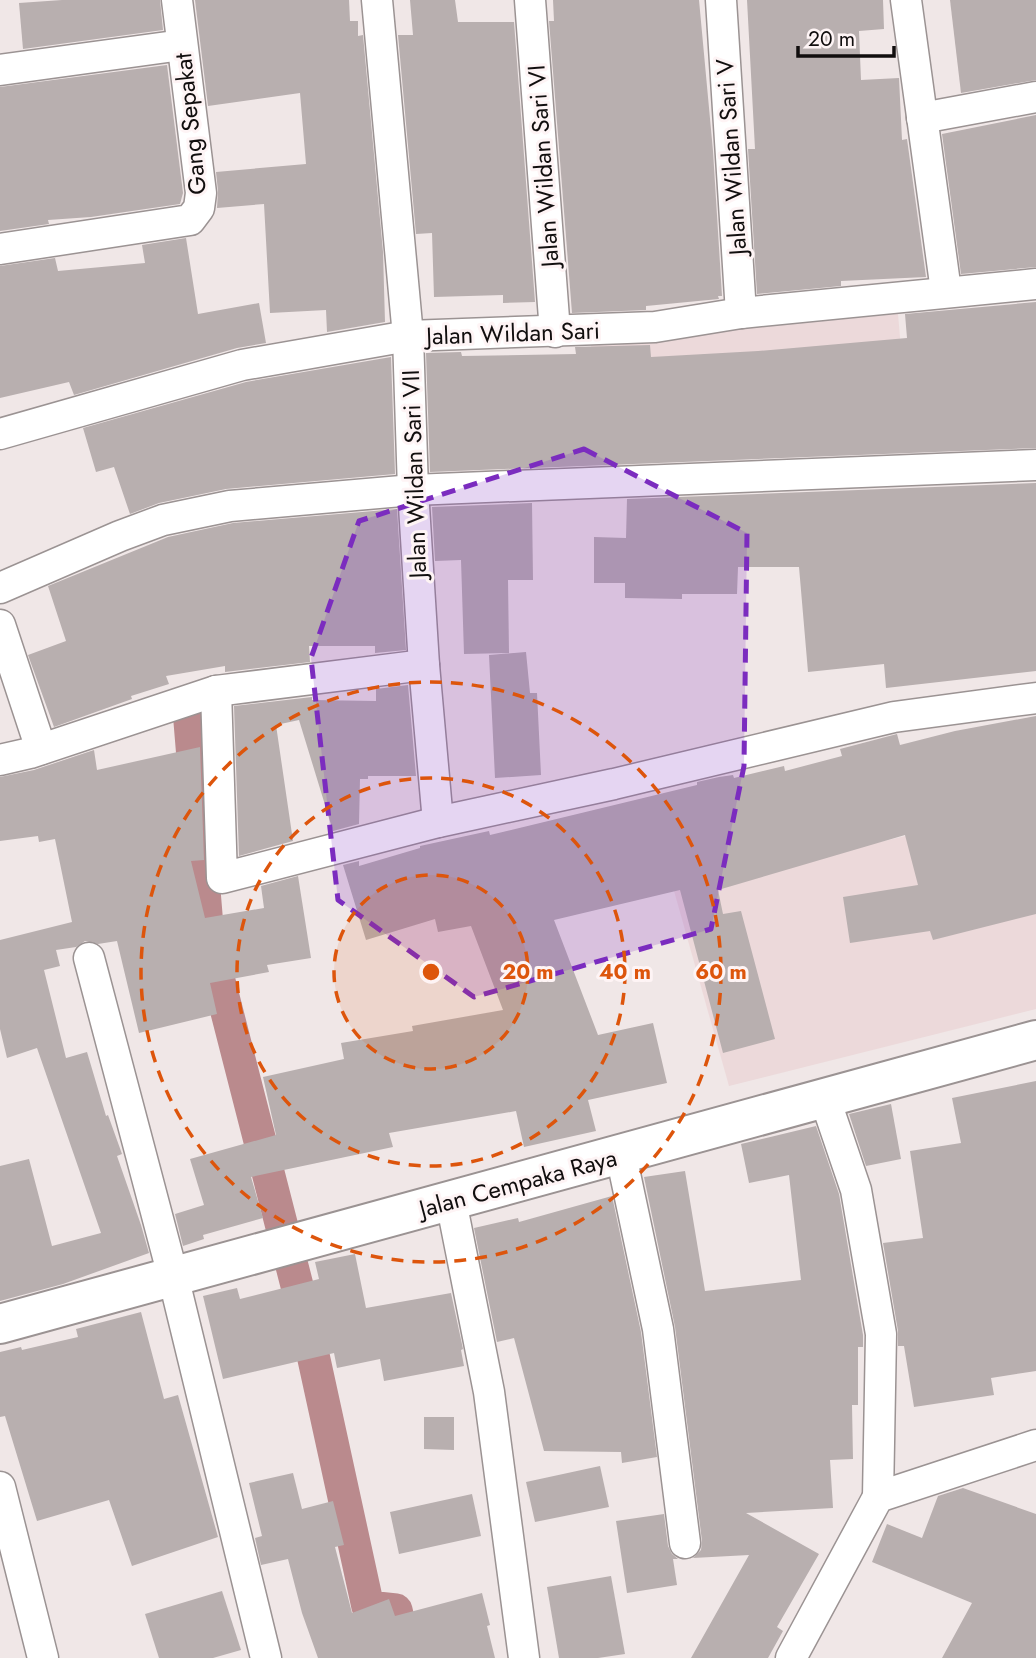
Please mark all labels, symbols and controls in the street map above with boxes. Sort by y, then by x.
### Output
scale bar [798,14,894,58]
text: 20 m [808,24,855,54]
street label: Gang Sepakat [165,51,215,197]
street label: Jalan Wildan Sari V [707,57,756,259]
street label: Jalan Wildan Sari VI [518,64,568,271]
street label: Jalan Wildan Sari [422,312,601,354]
street label: Jalan Wildan Sari VII [393,369,435,582]
text: 20 m [502,957,554,987]
text: 40 m [599,957,651,987]
text: 60 m [695,957,747,987]
centre of rings [419,960,443,984]
street label: Jalan Cempaka Raya [412,1140,621,1227]

